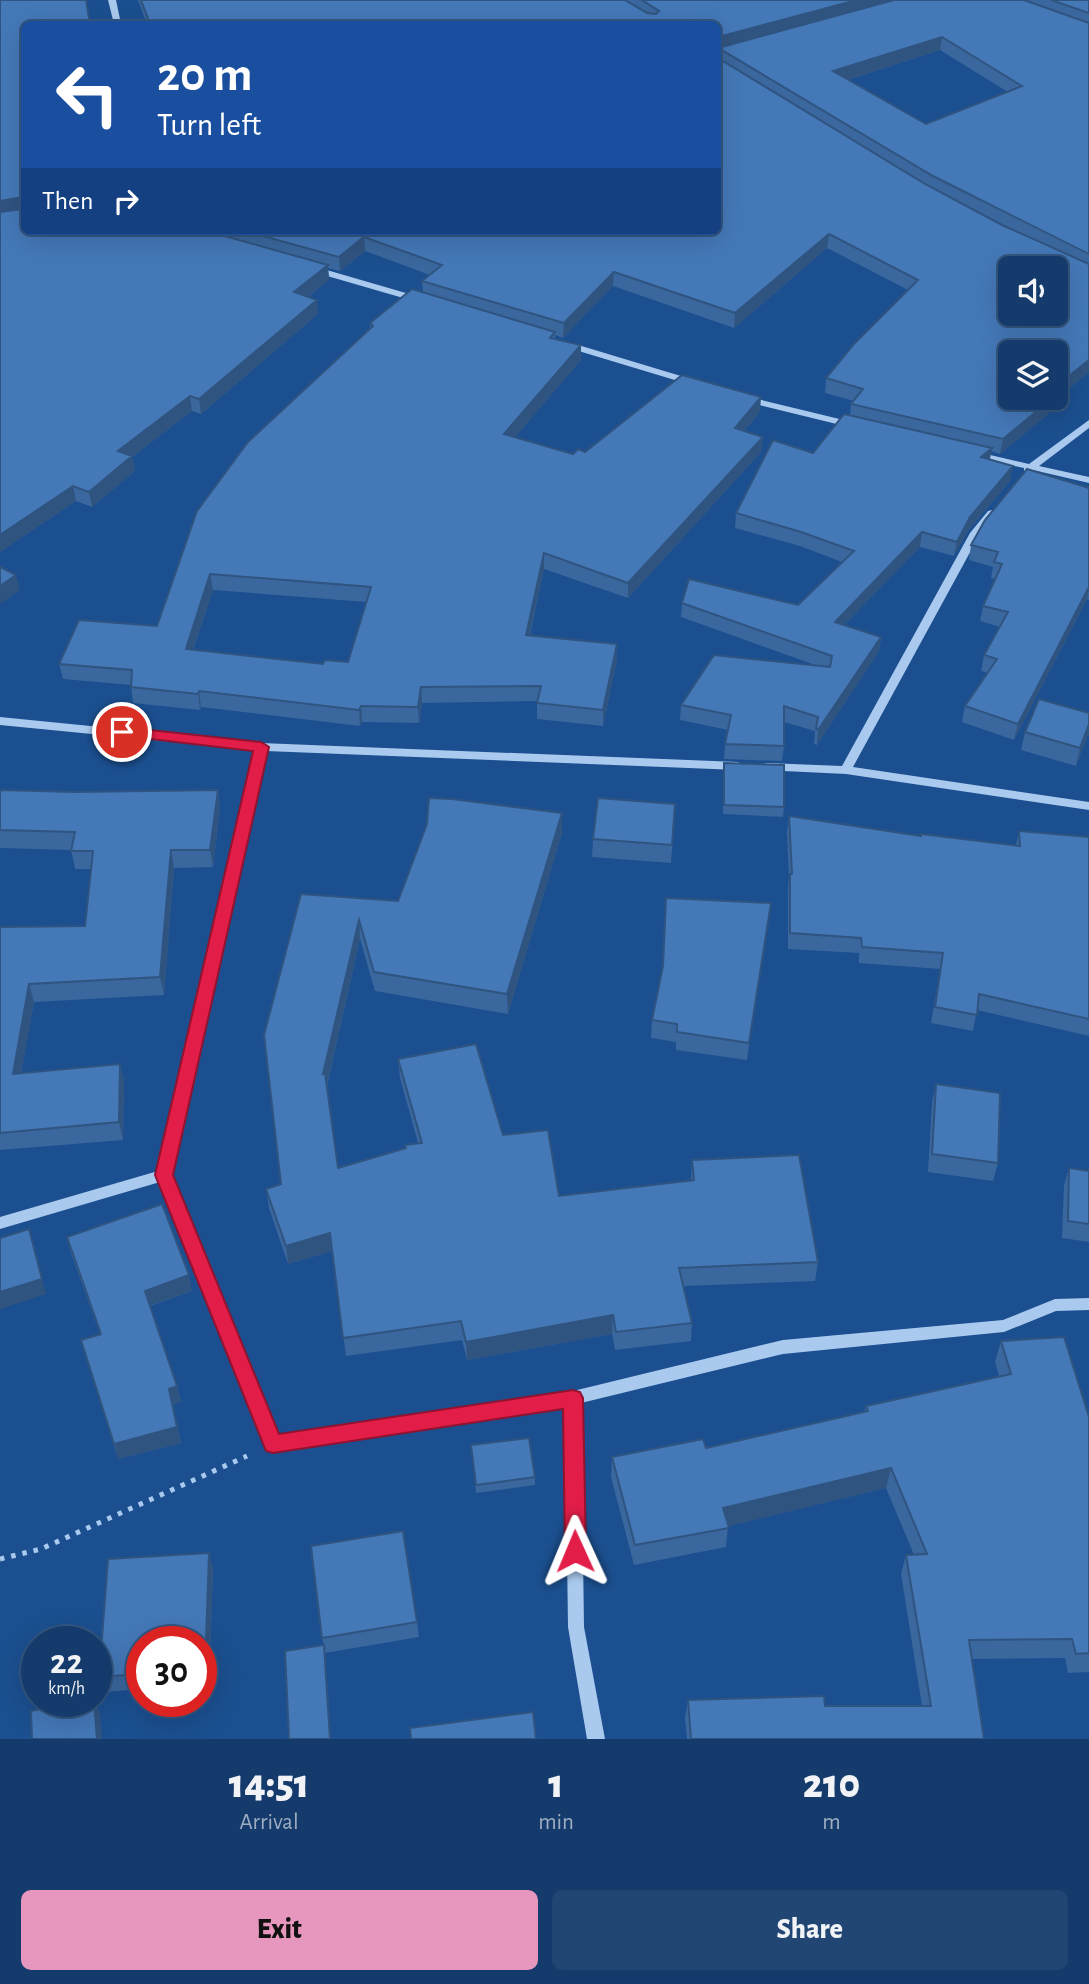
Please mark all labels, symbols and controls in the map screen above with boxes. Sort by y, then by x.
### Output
icon: left [42,49,133,140]
text: 20 m [157,51,253,100]
text: Turn left [157,109,261,141]
icon: right [107,182,145,220]
text: Then [42,188,93,214]
map controls [998,256,1068,410]
button: sound [998,256,1068,326]
button: layers [998,340,1068,410]
pin [92,702,152,762]
icon: arrive [103,713,141,751]
position arrow [538,1514,612,1588]
speed limit sign: 30 [126,1626,217,1717]
text: 22 [50,1645,83,1680]
text: km/h [48,1680,85,1698]
text: 14:51 [229,1763,309,1805]
text: 1 [548,1763,564,1805]
text: 210 [803,1763,860,1805]
text: Arrival [240,1811,299,1834]
text: min [538,1811,574,1834]
text: m [822,1811,841,1834]
button: Exit [21,1890,538,1970]
button: Share [552,1890,1068,1970]

